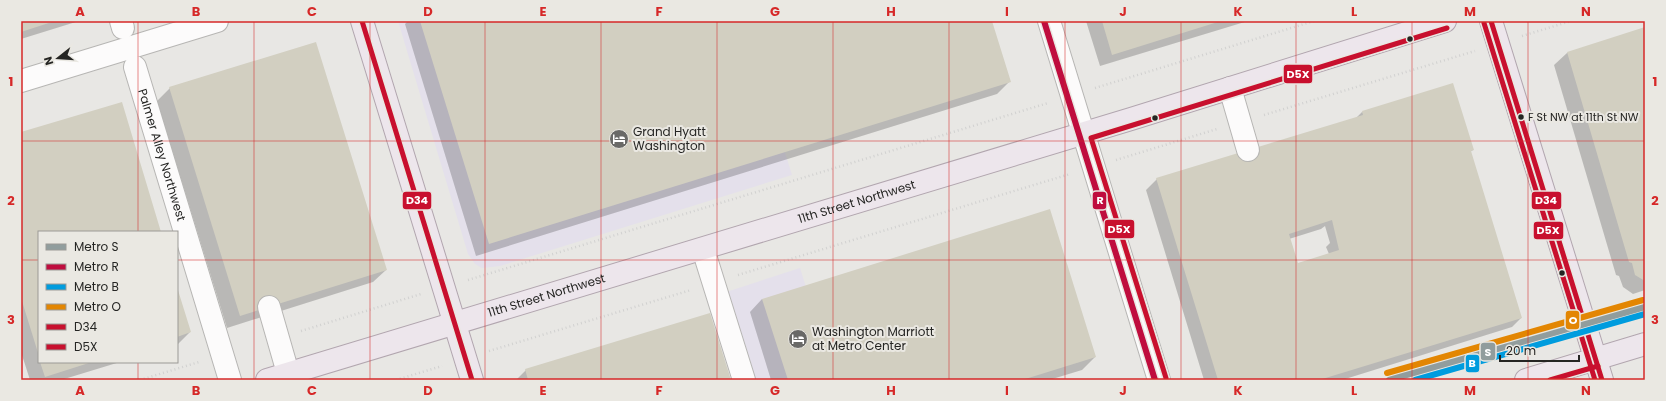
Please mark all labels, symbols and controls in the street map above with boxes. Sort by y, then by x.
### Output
text: A [75,2,85,21]
text: B [192,2,201,21]
text: C [307,2,317,21]
text: D [423,2,433,21]
text: E [539,2,547,21]
text: F [655,2,663,21]
text: G [770,2,780,21]
text: H [886,2,896,21]
text: I [1005,2,1009,21]
text: J [1119,2,1127,21]
text: K [1233,2,1243,21]
text: L [1351,2,1357,21]
text: M [1464,2,1476,21]
text: N [1581,2,1591,21]
unlabelled marker [1405,34,1415,44]
north arrow [38,38,78,78]
text: N [40,55,57,67]
line badge: D5X [1283,64,1313,84]
text: D5X [1286,66,1310,82]
text: 1 [9,72,13,91]
text: 1 [1653,72,1657,91]
street label: Palmer Alley Northwest [134,87,190,223]
place label: F St NW at 11th St NW [1528,109,1639,125]
marker: F St NW at 11th St NW [1516,112,1526,122]
unlabelled marker [1150,113,1160,123]
place label: Grand Hyatt Washington [633,123,706,154]
hotel icon: Grand Hyatt Washington [608,128,630,150]
street label: 11th Street Northwest [796,176,917,227]
text: 2 [7,191,15,210]
line badge: D34 [402,191,432,210]
line badge: R [1092,191,1107,210]
line badge: D34 [1531,191,1562,210]
text: 2 [1651,191,1659,210]
text: D34 [406,192,429,208]
text: R [1096,192,1104,208]
text: D34 [1535,192,1558,208]
line badge: D5X [1104,219,1135,239]
text: D5X [1107,221,1131,237]
line badge: D5X [1533,221,1564,240]
text: D5X [1536,222,1560,238]
legend [38,231,178,363]
text: Metro S [74,238,119,255]
text: Metro R [74,258,119,275]
unlabelled marker [1557,268,1567,278]
street label: 11th Street Northwest [486,269,607,321]
text: Metro B [74,278,119,295]
text: Metro O [74,298,121,315]
text: 3 [7,310,15,329]
line badge: O [1565,310,1580,330]
text: 3 [1651,310,1659,329]
text: O [1569,312,1578,328]
text: D34 [74,318,98,335]
place label: Washington Marriott at Metro Center [812,323,934,354]
hotel icon: Washington Marriott at Metro Center [787,328,809,350]
scale bar [1500,337,1579,363]
text: D5X [74,338,97,355]
line badge: S [1480,342,1496,361]
text: 20 m [1506,342,1536,359]
text: S [1485,344,1492,360]
line badge: B [1465,354,1480,373]
text: B [1468,355,1476,371]
text: A [75,381,85,400]
text: B [192,381,201,400]
text: C [307,381,317,400]
text: D [423,381,433,400]
text: E [539,381,547,400]
text: F [655,381,663,400]
text: G [770,381,780,400]
text: H [886,381,896,400]
text: I [1005,381,1009,400]
text: J [1119,381,1127,400]
text: K [1233,381,1243,400]
text: L [1351,381,1357,400]
text: M [1464,381,1476,400]
text: N [1581,381,1591,400]

